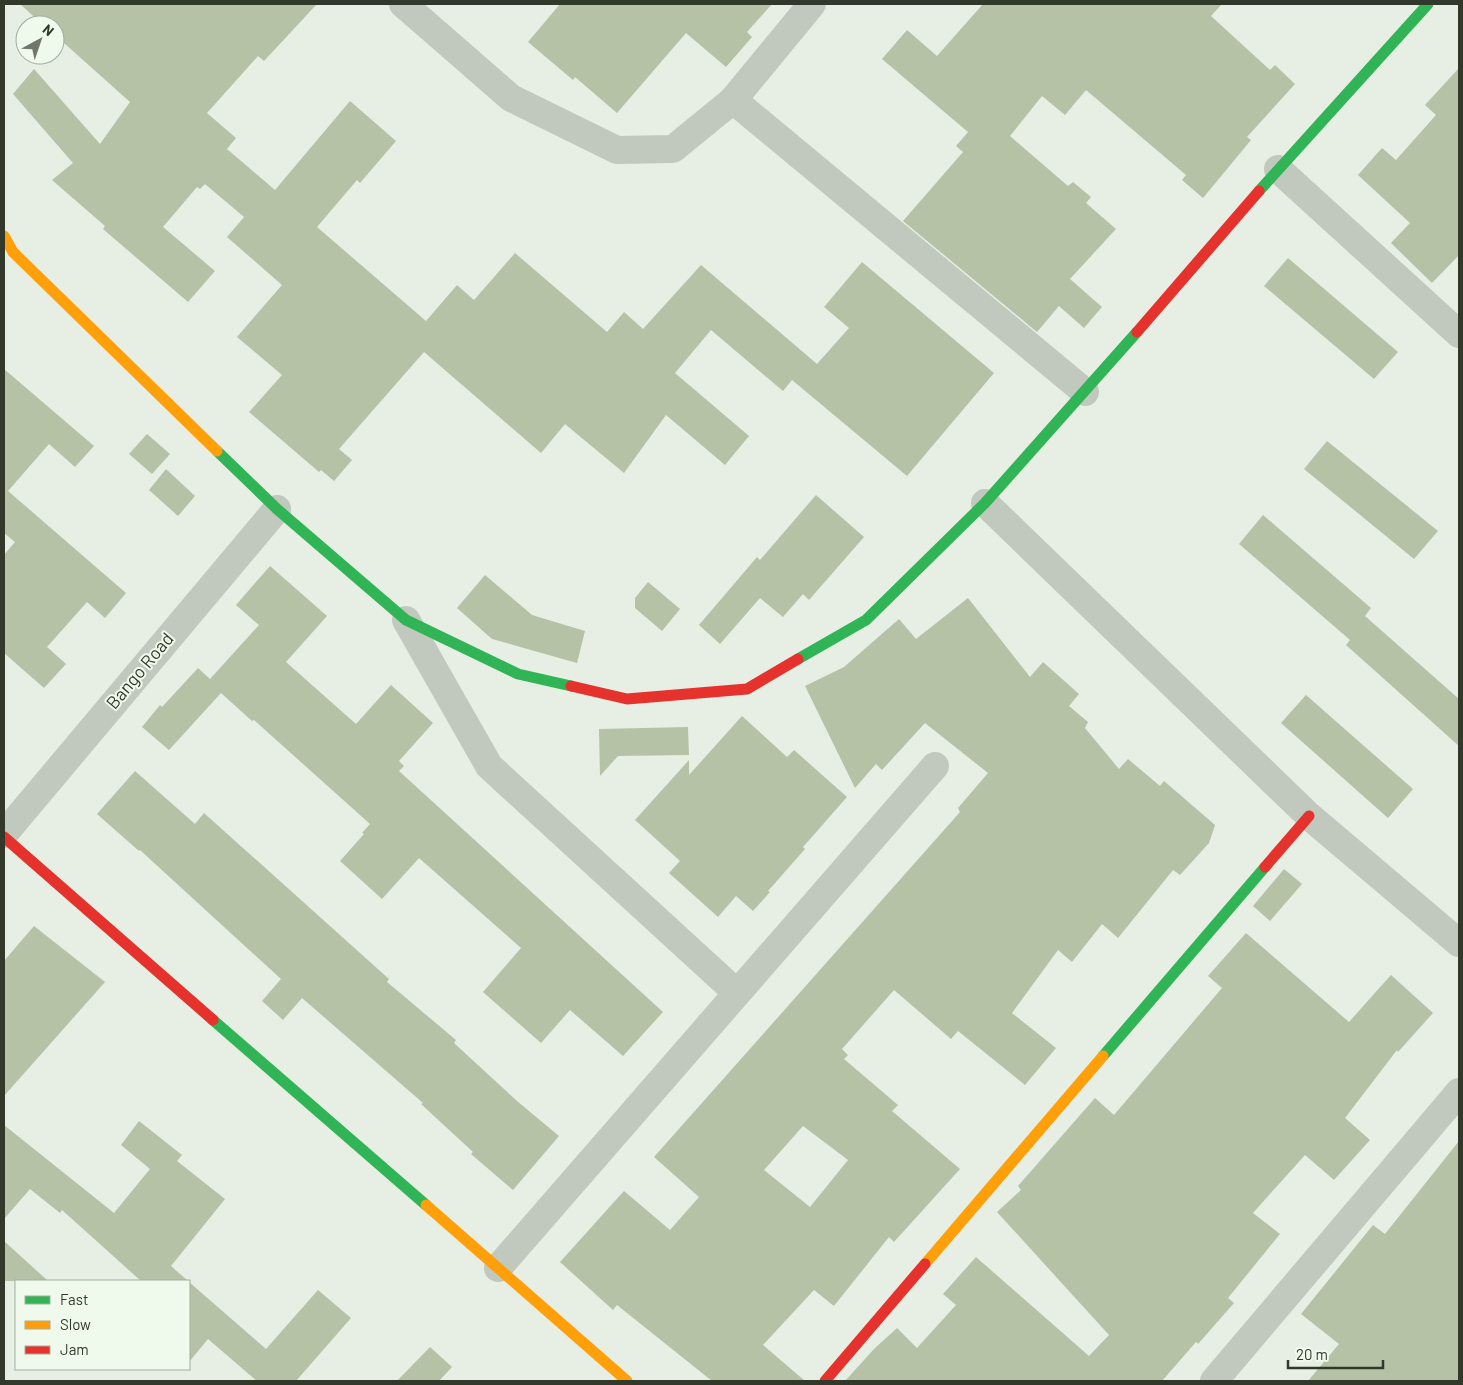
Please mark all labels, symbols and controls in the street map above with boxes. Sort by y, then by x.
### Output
north arrow [15,15,65,65]
text: N [40,20,58,39]
street label: Bango Road [101,628,178,713]
legend [15,1280,190,1370]
text: Fast [60,1290,88,1308]
text: Slow [60,1315,91,1333]
scale bar [1288,1338,1383,1370]
text: Jam [60,1340,89,1358]
text: 20 m [1296,1345,1328,1363]

